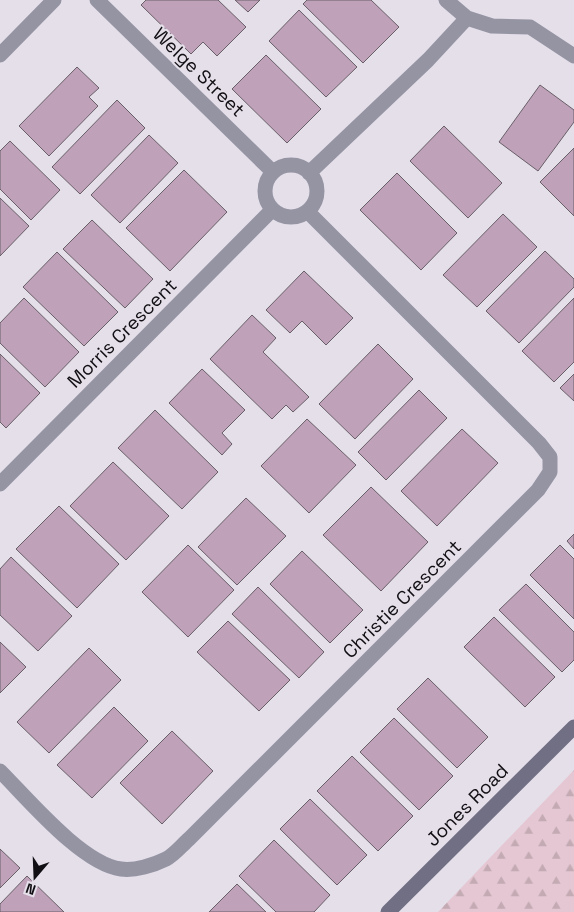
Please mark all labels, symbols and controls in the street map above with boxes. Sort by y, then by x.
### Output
street label: Welge Street [148,22,250,122]
street label: Morris Crescent [62,273,182,393]
street label: Christie Crescent [337,534,467,664]
street label: Jones Road [420,758,514,852]
north arrow [10,852,60,902]
text: N [23,879,38,899]

